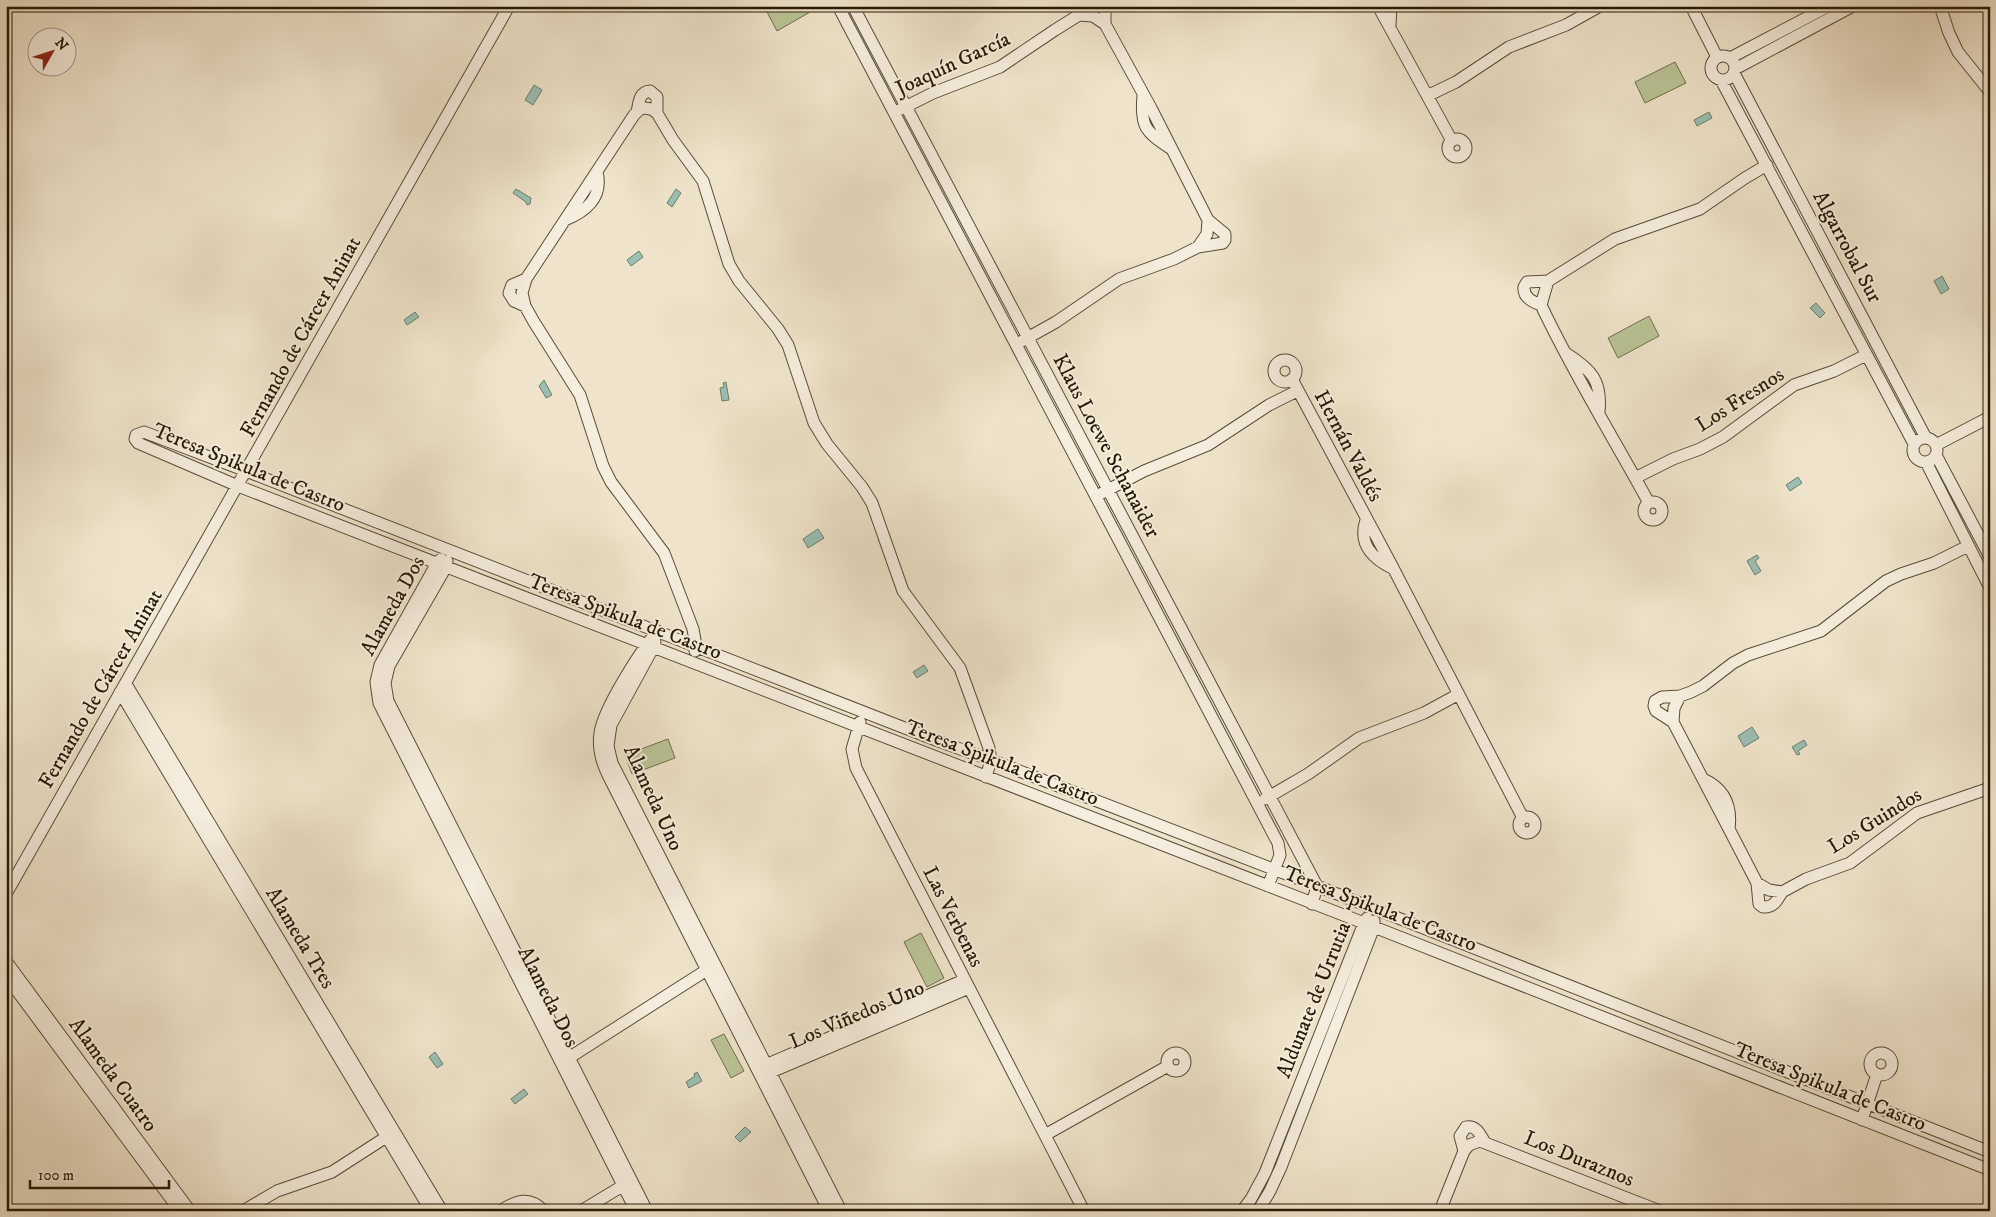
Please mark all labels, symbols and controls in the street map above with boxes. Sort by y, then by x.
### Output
street label: Joaquín García [890,26,1014,103]
north arrow [28,28,78,78]
text: N [51,34,72,55]
street label: Algarrobal Sur [1807,187,1887,308]
street label: Fernando de Cárcer Aninat [235,232,367,442]
street label: Klaus Loewe Schanaider [1047,350,1166,543]
street label: Los Fresnos [1691,362,1789,438]
street label: Hernán Valdés [1308,386,1388,506]
street label: Teresa Spikula de Castro [149,418,349,518]
street label: Alameda Dos [355,552,431,660]
street label: Teresa Spikula de Castro [525,568,725,666]
street label: Fernando de Cárcer Aninat [33,585,169,793]
street label: Teresa Spikula de Castro [902,714,1102,812]
street label: Alameda Uno [617,741,689,855]
street label: Los Guindos [1823,782,1927,860]
street label: Teresa Spikula de Castro [1280,860,1480,958]
street label: Las Verbenas [917,862,989,972]
street label: Alameda Tres [259,882,341,994]
street label: Aldunate de Urrutia [1271,918,1357,1082]
street label: Alameda Dos [511,942,585,1052]
street label: Los Viñedos Uno [786,975,928,1055]
street label: Alameda Cuatro [63,1013,163,1137]
street label: Teresa Spikula de Castro [1730,1037,1930,1137]
street label: Los Duraznos [1520,1125,1638,1193]
scale bar [30,1157,169,1189]
text: 100 m [38,1166,74,1185]

